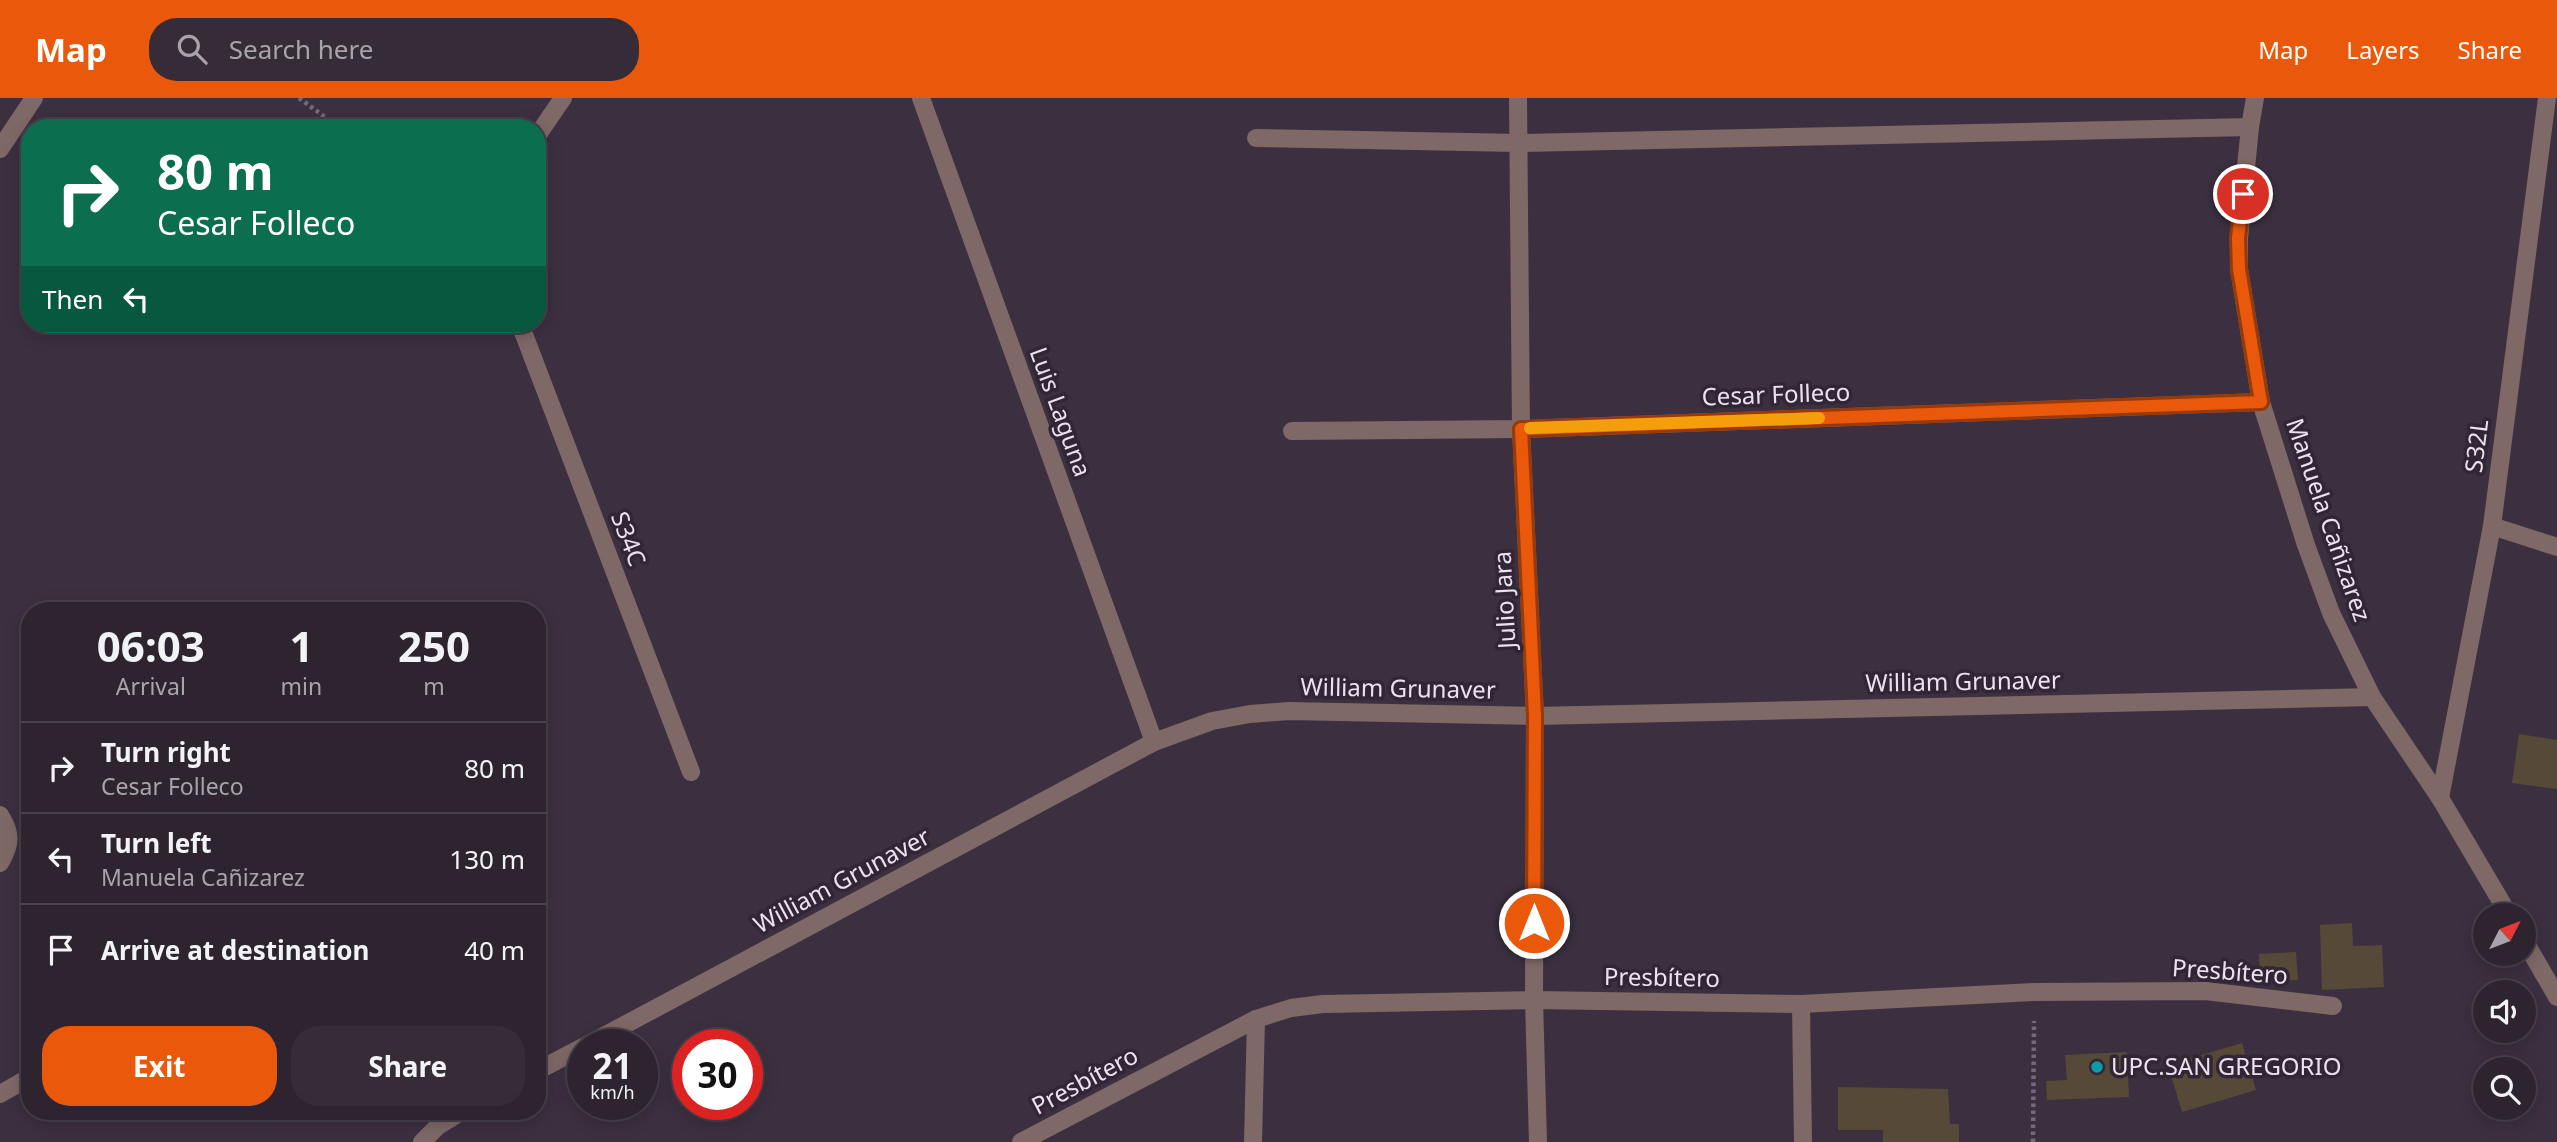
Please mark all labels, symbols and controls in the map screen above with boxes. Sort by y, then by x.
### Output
search box [149,18,639,81]
text: Map [35,27,107,72]
icon: search [173,30,211,68]
text: Search here [229,31,373,67]
text: Map [2258,33,2308,66]
text: Layers [2346,33,2420,66]
text: Share [2458,33,2522,66]
text: 80 m [157,138,274,204]
icon: right [42,147,133,238]
pin [2213,164,2273,224]
icon: arrive [2224,175,2262,213]
text: Cesar Folleco [157,201,355,244]
icon: left [117,280,155,318]
text: Then [42,281,103,317]
street label: Luis Laguna [1023,342,1100,481]
street label: Cesar Folleco [1701,374,1851,413]
street label: Manuela Cañizarez [2279,414,2380,625]
street label: S32L [2456,417,2495,474]
street label: S34C [604,506,655,570]
street label: Julio Jara [1484,551,1523,652]
text: 06:03 [97,617,205,674]
text: 1 [289,617,313,674]
text: 250 [398,617,470,674]
street label: William Grunaver [1865,662,2061,699]
street label: William Grunaver [1300,669,1496,706]
text: Arrival [116,670,186,702]
text: min [281,670,322,702]
text: m [423,670,445,702]
text: Turn right [101,734,231,770]
icon: right [42,749,80,787]
text: 80 m [464,750,525,786]
text: Cesar Folleco [101,770,244,802]
street label: William Grunaver [747,819,935,940]
text: Turn left [101,825,212,861]
icon: left [42,840,80,878]
text: 130 m [449,841,525,877]
text: Manuela Cañizarez [101,861,305,893]
position arrow [1497,886,1571,960]
north arrow [2473,903,2536,966]
map controls [2473,903,2536,1120]
icon: arrive [42,931,80,969]
text: Arrive at destination [101,932,370,968]
text: 40 m [464,932,525,968]
street label: Presbítero [2171,950,2289,991]
street label: Presbítero [1604,959,1720,994]
button: sound [2473,980,2536,1043]
button: Exit [42,1026,277,1106]
button: Share [291,1026,525,1106]
speed limit sign: 30 [672,1029,763,1120]
street label: Presbítero [1025,1038,1143,1121]
text: 21 [592,1042,633,1089]
place label: UPC.SAN GREGORIO [2111,1049,2341,1082]
button: search [2473,1057,2536,1120]
marker: UPC.SAN GREGORIO [2089,1059,2105,1075]
text: km/h [590,1080,635,1104]

